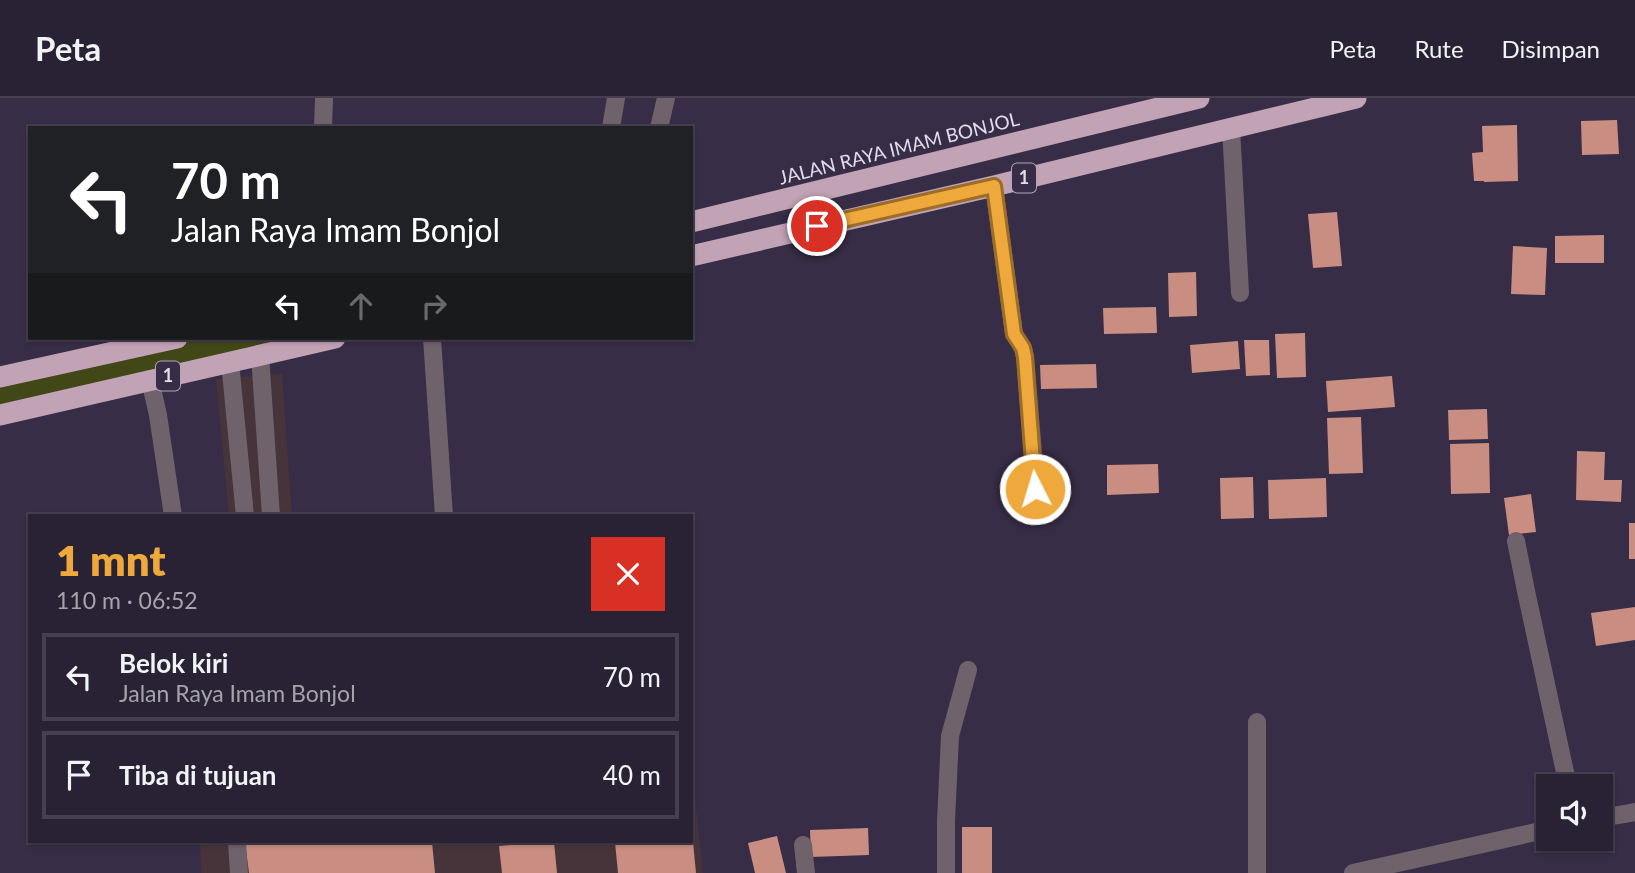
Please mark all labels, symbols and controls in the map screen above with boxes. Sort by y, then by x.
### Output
text: Peta [35,28,101,68]
text: Peta [1330,34,1376,63]
text: Rute [1414,34,1464,63]
text: Disimpan [1502,34,1600,63]
street label: JALAN RAYA IMAM BONJOL [776,106,1022,189]
text: 70 m [171,151,281,209]
icon: left [56,154,147,245]
road number: 1 [1012,164,1036,192]
pin [787,196,847,256]
icon: arrive [798,207,836,245]
text: Jalan Raya Imam Bonjol [171,210,500,249]
icon: left [269,287,307,325]
icon: ahead [342,287,380,325]
icon: right [415,287,453,325]
road number: 1 [156,362,180,390]
position arrow [998,452,1072,526]
text: 1 mnt [56,535,166,585]
button: close [591,537,665,611]
text: 110 m · 06:52 [56,586,198,614]
text: Belok kiri [119,647,228,679]
icon: left [60,658,98,696]
text: 70 m [603,661,661,693]
text: Jalan Raya Imam Bonjol [119,679,356,707]
icon: arrive [60,756,98,794]
text: Tiba di tujuan [119,759,277,791]
text: 40 m [603,759,661,791]
map controls [1536,774,1613,851]
button: sound [1536,774,1613,851]

